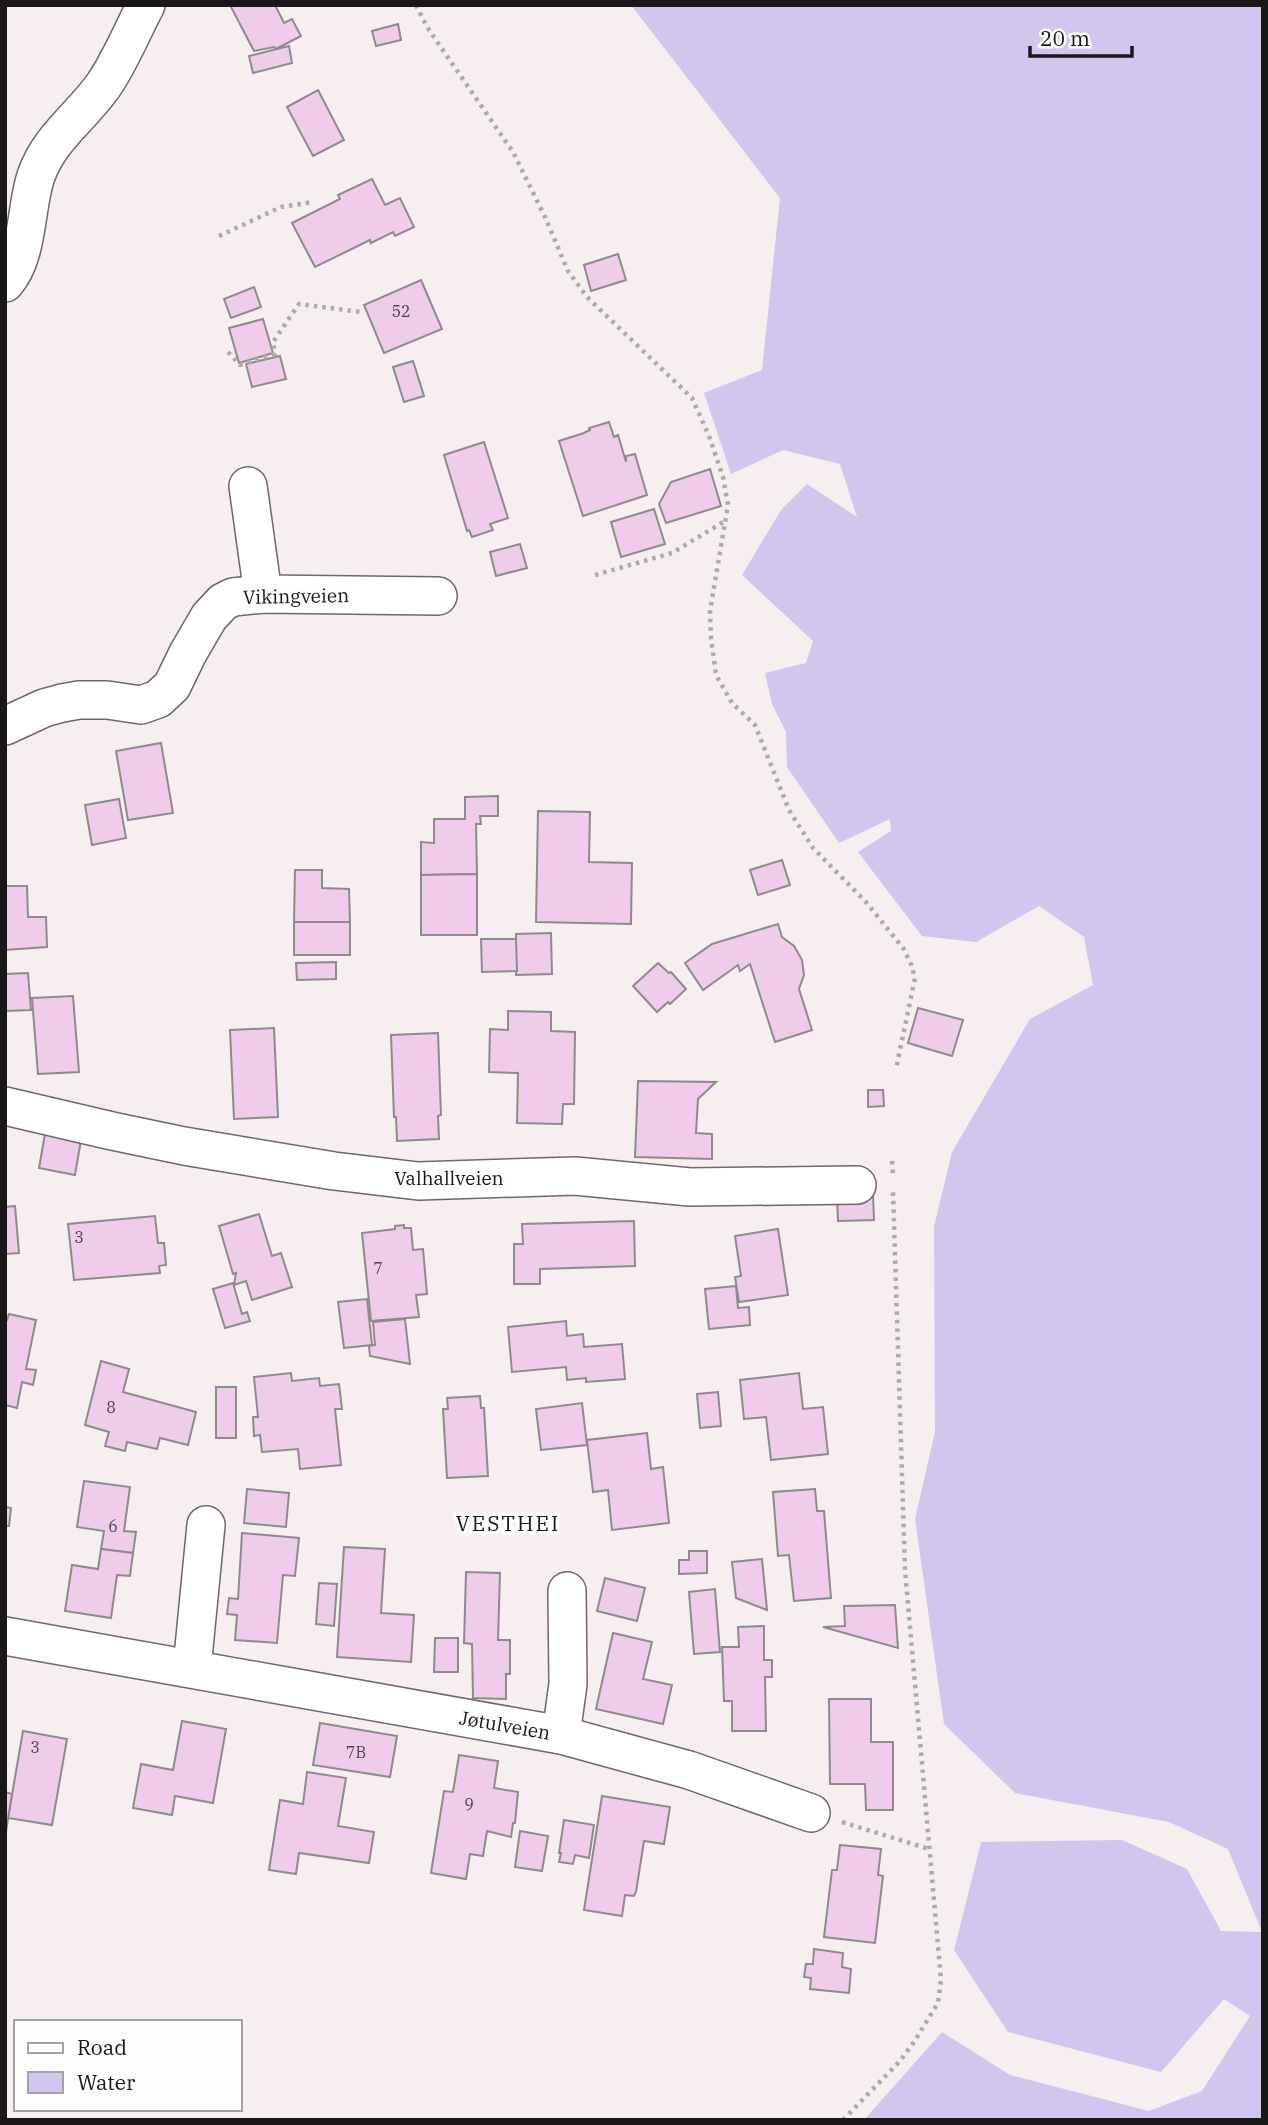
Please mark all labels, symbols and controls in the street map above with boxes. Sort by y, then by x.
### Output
scale bar [1030,14,1132,58]
text: 20 m [1040,24,1090,52]
house number: 52 [391,301,411,321]
street label: Vikingveien [243,583,349,609]
street label: Valhallveien [394,1166,504,1190]
house number: 3 [74,1227,84,1247]
house number: 7 [373,1258,383,1278]
house number: 8 [106,1397,116,1417]
district label: VESTHEI [456,1509,560,1537]
house number: 6 [108,1516,118,1536]
street label: Jøtulveien [458,1705,552,1745]
house number: 3 [30,1737,40,1757]
house number: 7B [346,1742,366,1762]
house number: 9 [464,1794,474,1814]
legend [14,2020,242,2111]
text: Road [77,2033,127,2061]
text: Water [77,2068,136,2096]

